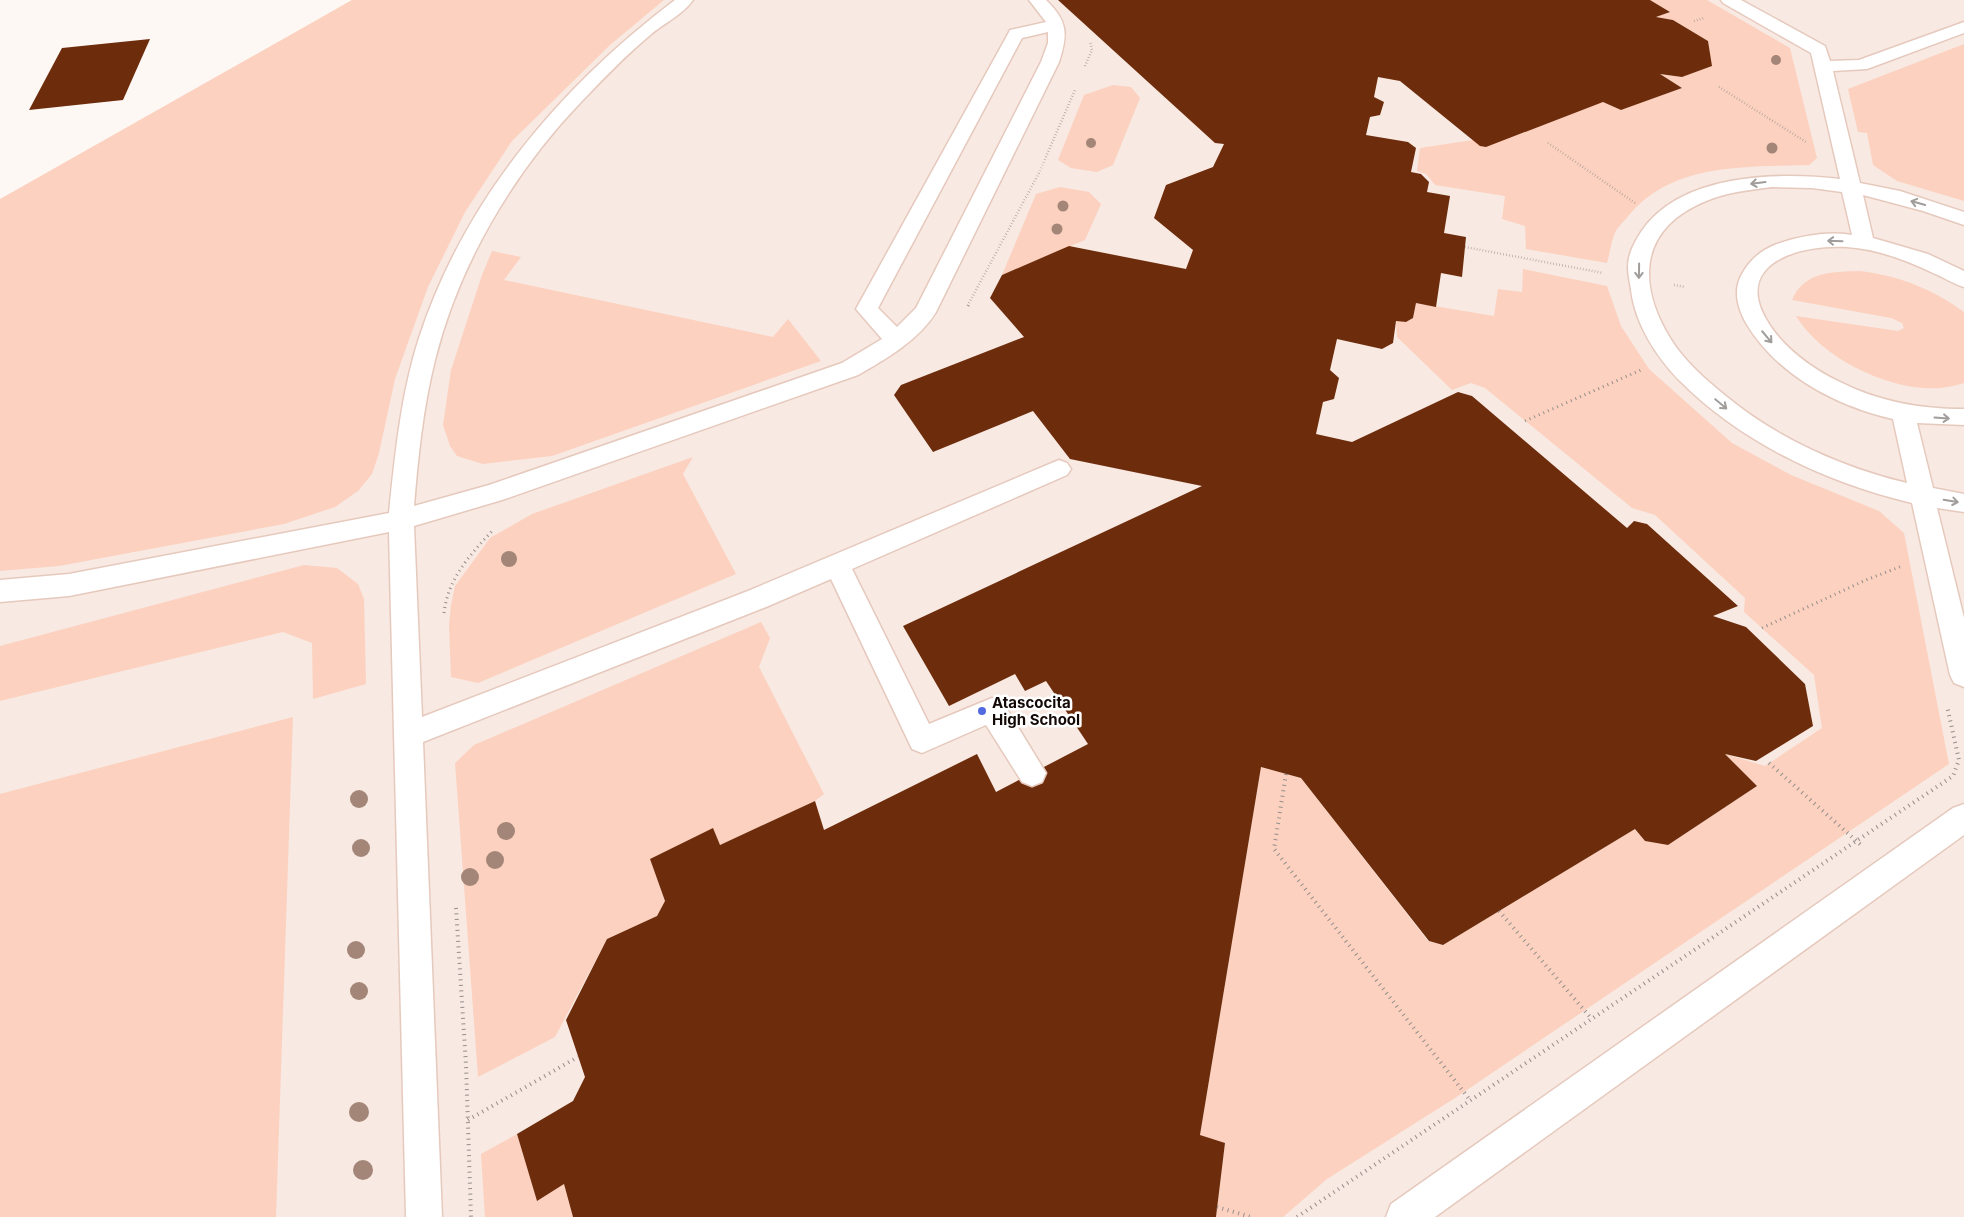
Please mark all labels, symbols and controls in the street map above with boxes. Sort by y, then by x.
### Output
one-way arrow [1750,178,1766,188]
one-way arrow [1910,197,1926,207]
one-way arrow [1827,236,1844,246]
one-way arrow [1634,262,1643,278]
one-way arrow [1762,330,1773,343]
one-way arrow [1714,398,1727,409]
one-way arrow [1933,413,1949,422]
one-way arrow [1942,496,1958,506]
place label: Atascocita High School [992,693,1080,729]
marker: Atascocita High School [976,705,988,717]

